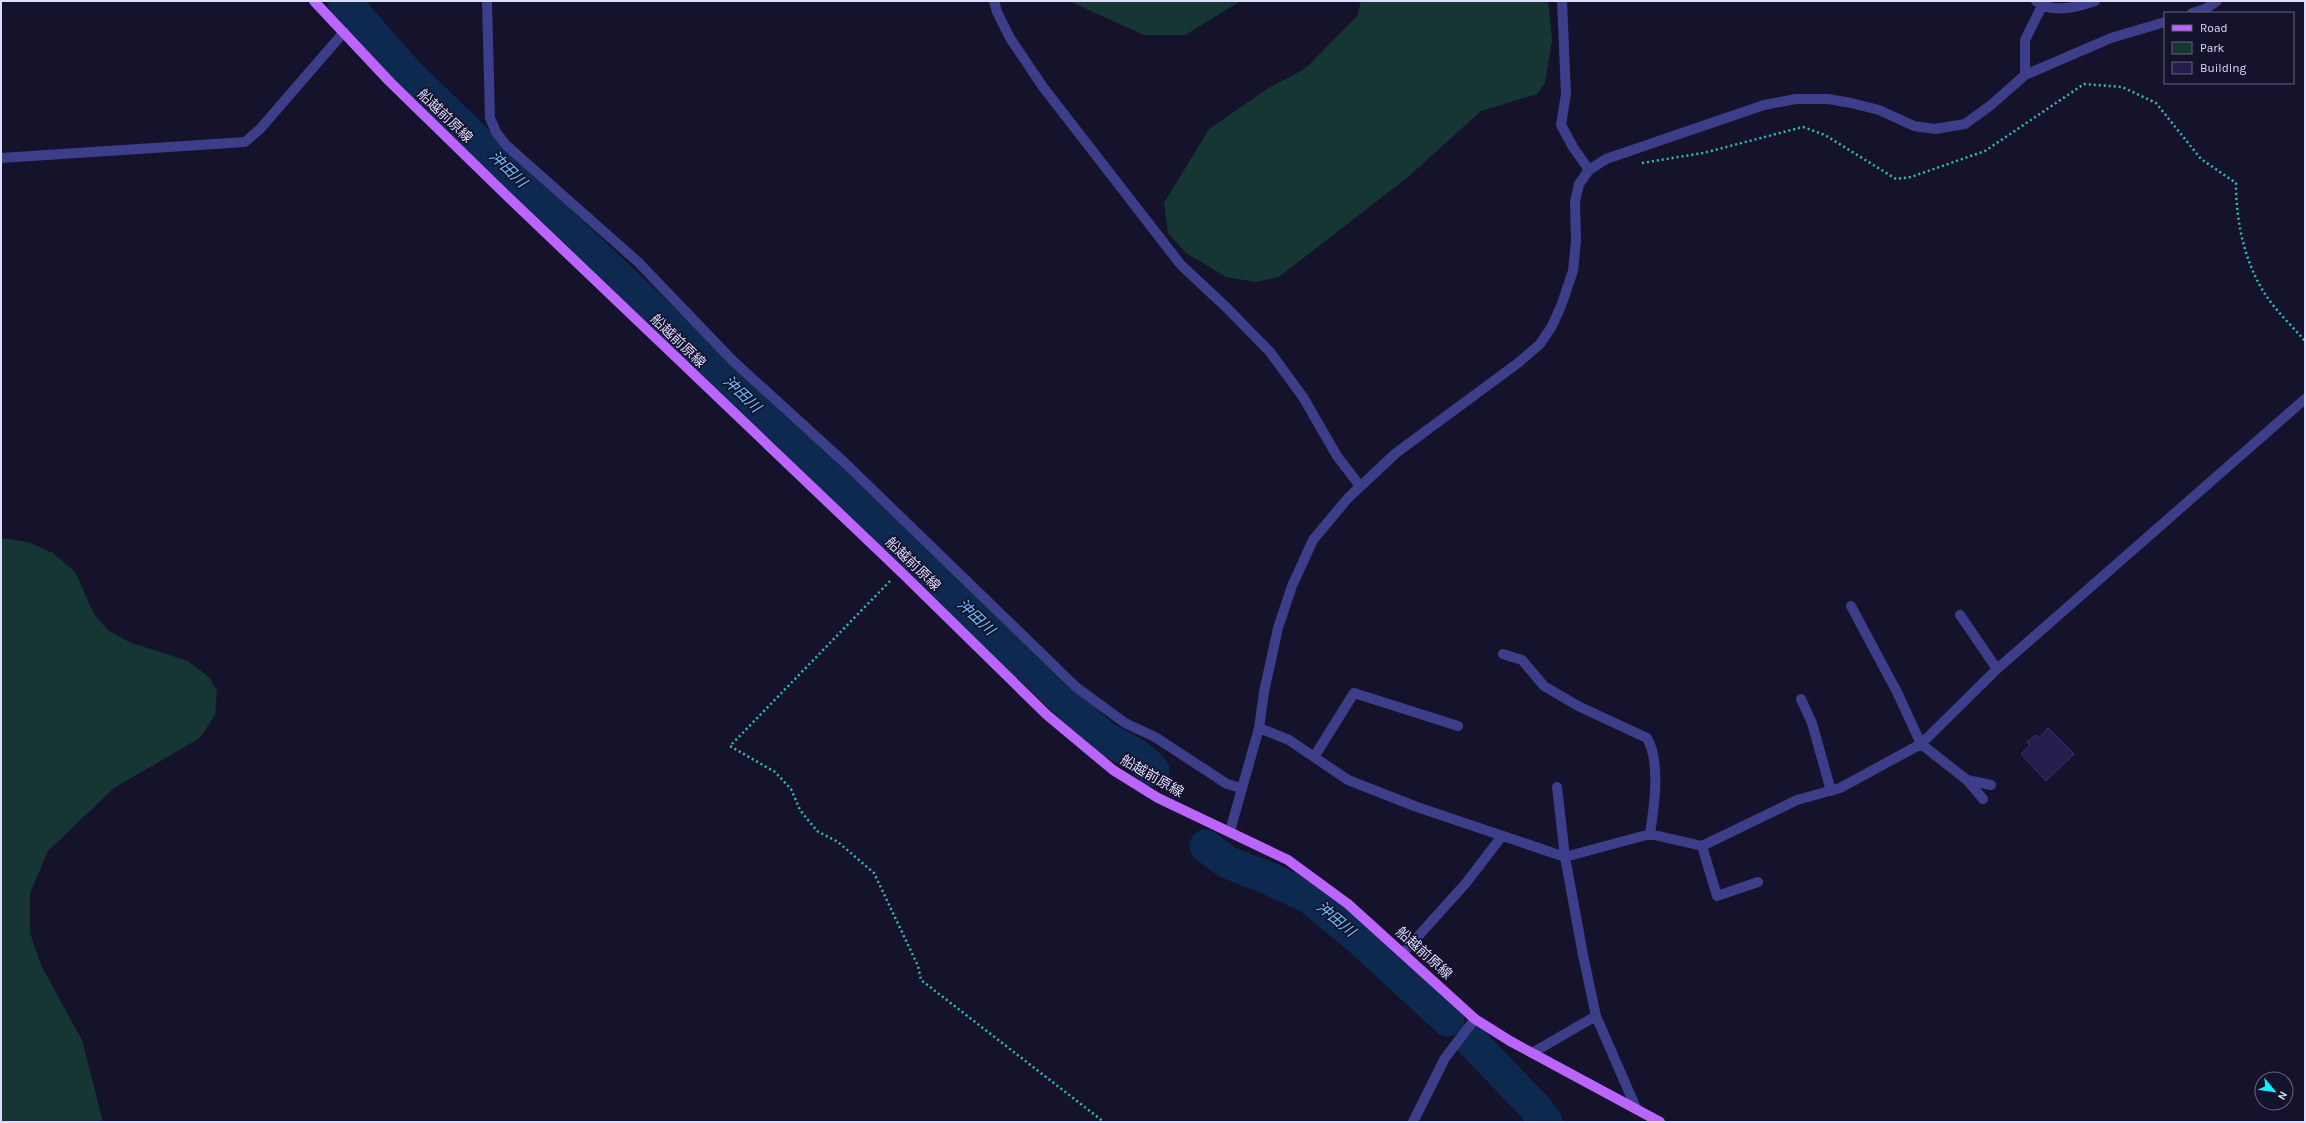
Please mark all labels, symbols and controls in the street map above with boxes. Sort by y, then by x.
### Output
legend [2164,12,2294,84]
text: Road [2200,21,2228,35]
text: Park [2200,41,2225,55]
text: Building [2200,61,2247,75]
street label: 船越前原線 [414,86,476,146]
water label: 沖田川 [486,147,532,192]
street label: 船越前原線 [647,311,709,371]
water label: 沖田川 [720,372,766,417]
street label: 船越前原線 [882,534,944,594]
water label: 沖田川 [953,595,1000,640]
street label: 船越前原線 [1117,751,1187,801]
water label: 沖田川 [1313,898,1361,942]
street label: 船越前原線 [1392,923,1456,983]
north arrow [2254,1071,2294,1111]
text: N [2275,1089,2290,1102]

